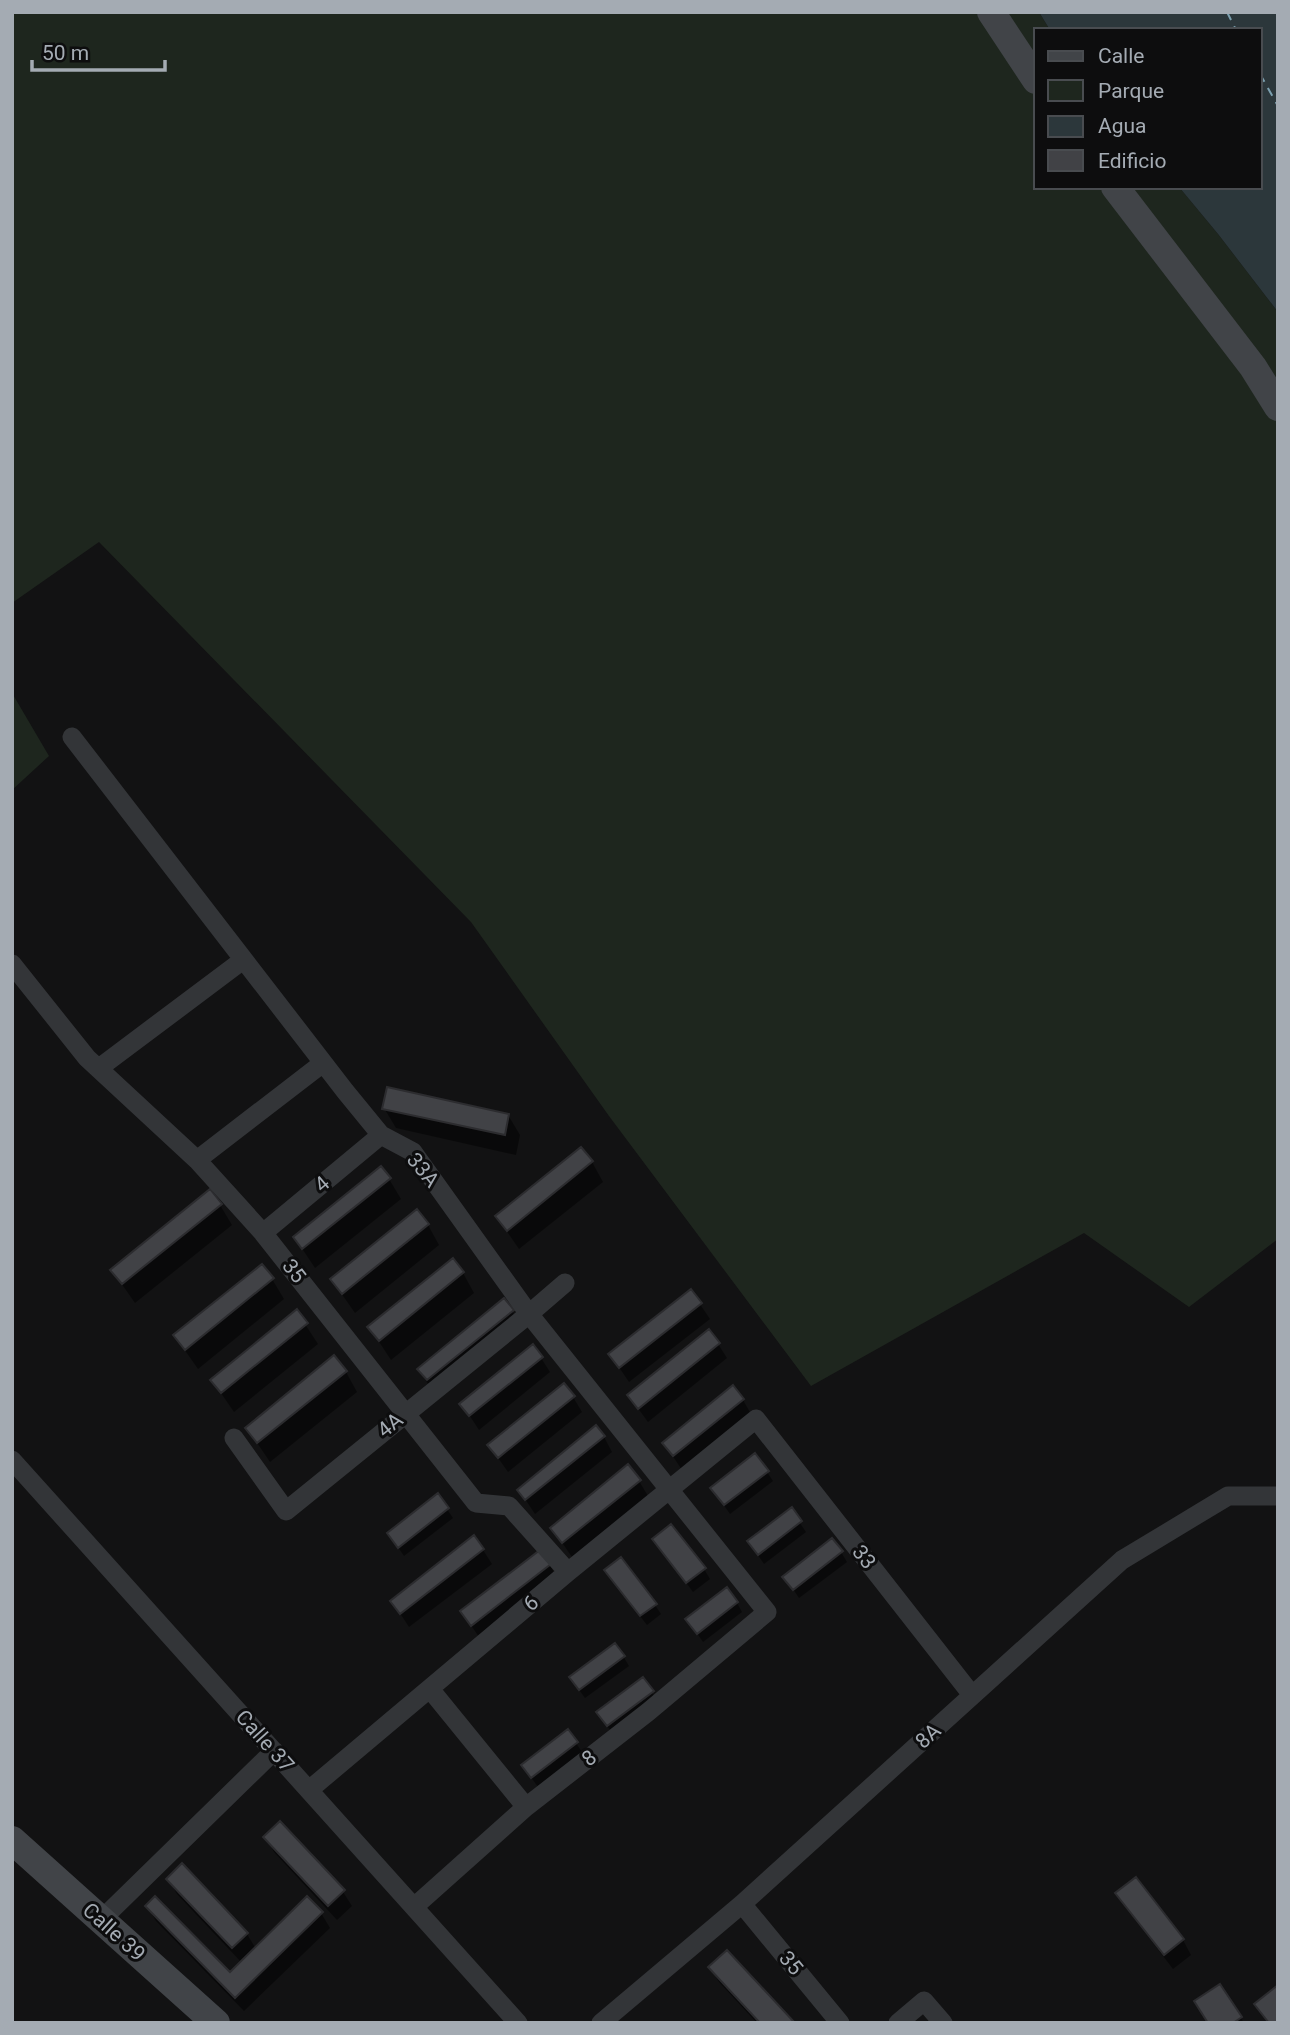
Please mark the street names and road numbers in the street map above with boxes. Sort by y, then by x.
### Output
street label: 33A [402,1148,444,1192]
street label: 4 [310,1171,334,1197]
street label: 35 [277,1254,311,1288]
street label: 4A [373,1407,408,1442]
street label: 33 [847,1540,881,1574]
street label: 6 [519,1590,543,1616]
street label: Calle 37 [231,1705,299,1777]
street label: 8A [910,1718,946,1753]
street label: 8 [577,1745,601,1771]
street label: Calle 39 [78,1898,150,1966]
street label: 35 [774,1946,808,1980]

